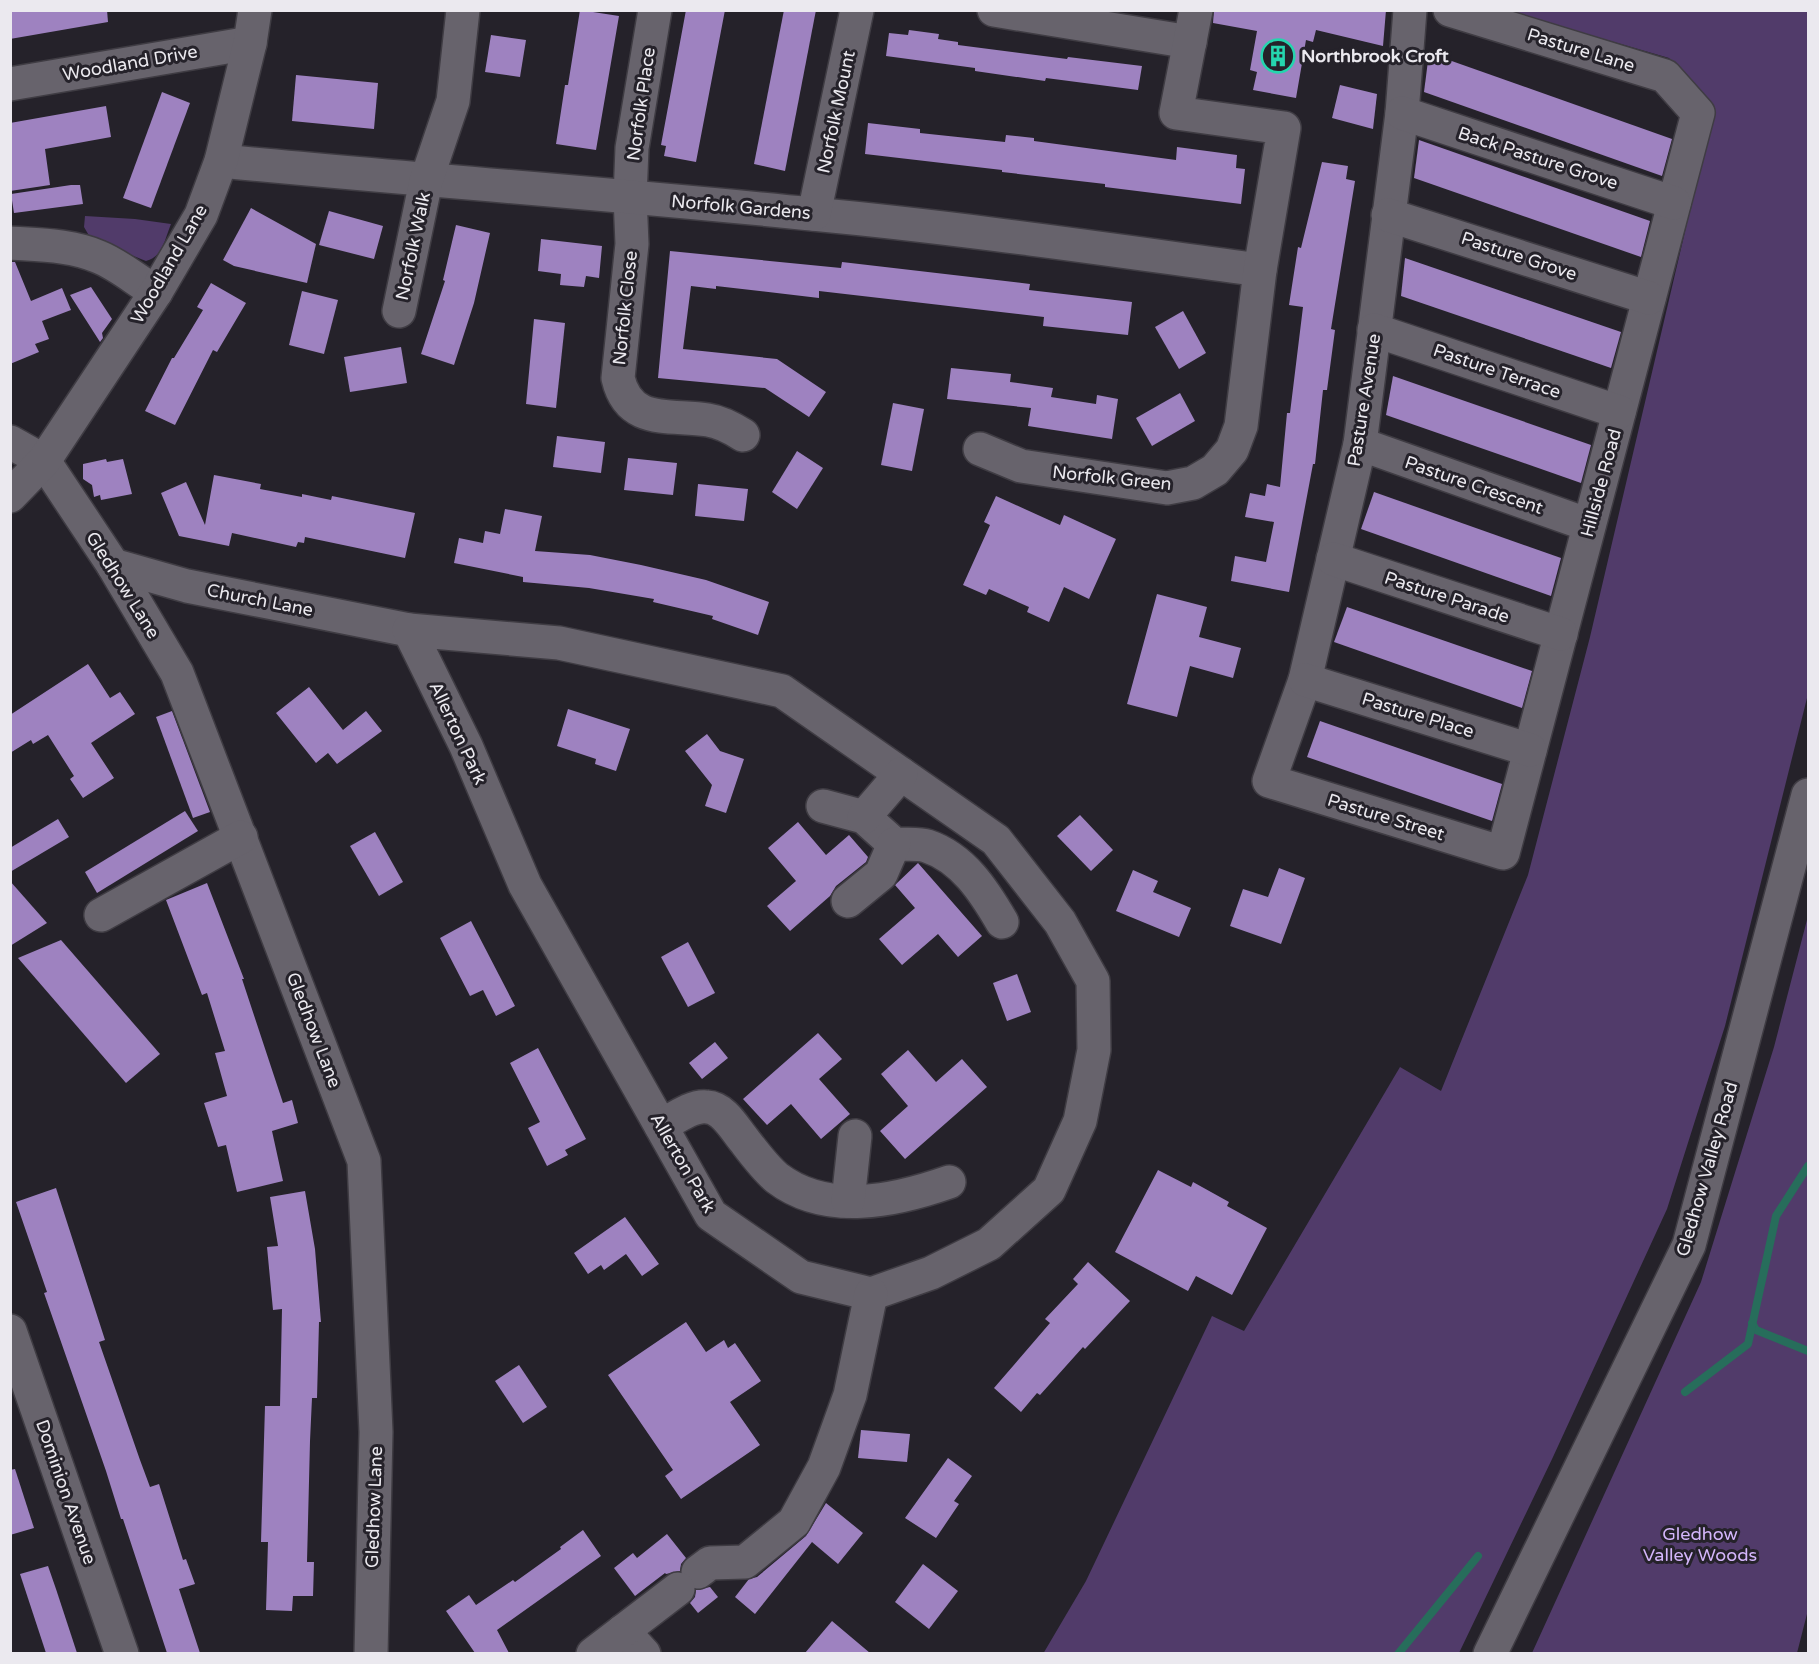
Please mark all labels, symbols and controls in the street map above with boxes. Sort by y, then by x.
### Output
street label: Pasture Lane [1525,23,1637,77]
building icon: Northbrook Croft [1260,38,1296,74]
street label: Woodland Drive [61,40,199,86]
place label: Northbrook Croft [1301,45,1449,67]
street label: Norfolk Place [622,46,660,162]
street label: Norfolk Mount [812,48,860,175]
street label: Back Pasture Grove [1455,122,1621,194]
street label: Norfolk Walk [391,190,435,302]
street label: Norfolk Gardens [670,190,812,224]
street label: Woodland Lane [126,201,212,327]
street label: Pasture Grove [1458,227,1580,285]
street label: Norfolk Close [608,250,642,366]
street label: Pasture Avenue [1343,332,1385,468]
street label: Pasture Terrace [1430,339,1564,403]
street label: Hillside Road [1576,426,1626,540]
street label: Pasture Crescent [1402,451,1546,519]
street label: Norfolk Green [1051,461,1173,495]
street label: Gledhow Lane [81,527,165,643]
street label: Pasture Parade [1382,566,1512,628]
street label: Church Lane [205,579,315,621]
street label: Allerton Park [425,678,492,788]
street label: Pasture Place [1359,688,1477,742]
street label: Pasture Street [1325,789,1447,845]
street label: Gledhow Lane [282,969,346,1091]
street label: Gledhow Valley Road [1672,1079,1742,1259]
street label: Allerton Park [646,1109,720,1217]
street label: Dominion Avenue [31,1417,101,1567]
street label: Gledhow Lane [361,1446,387,1568]
park label: Gledhow Valley Woods [1643,1523,1757,1566]

